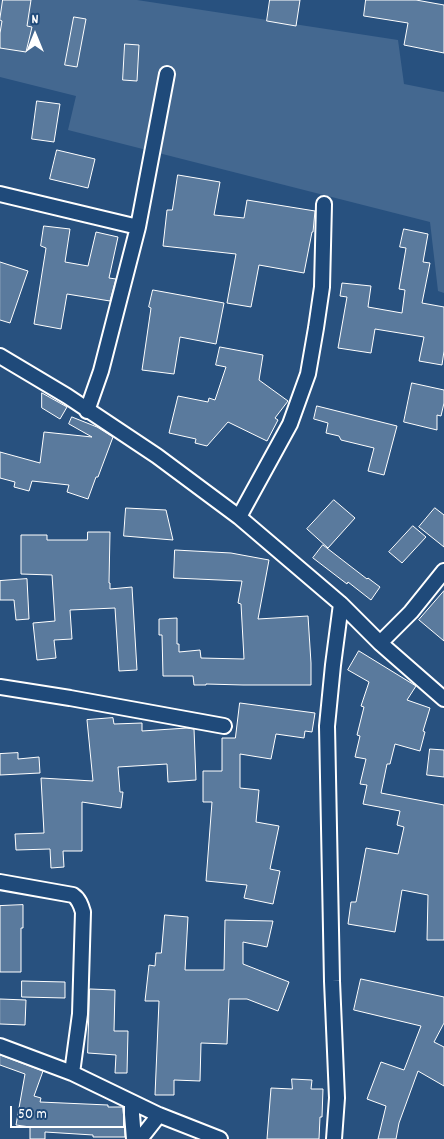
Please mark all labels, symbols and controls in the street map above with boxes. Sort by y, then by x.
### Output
north arrow [10,10,60,60]
text: N [32,10,38,30]
scale bar [12,1096,128,1128]
text: 50 m [18,1104,47,1126]

